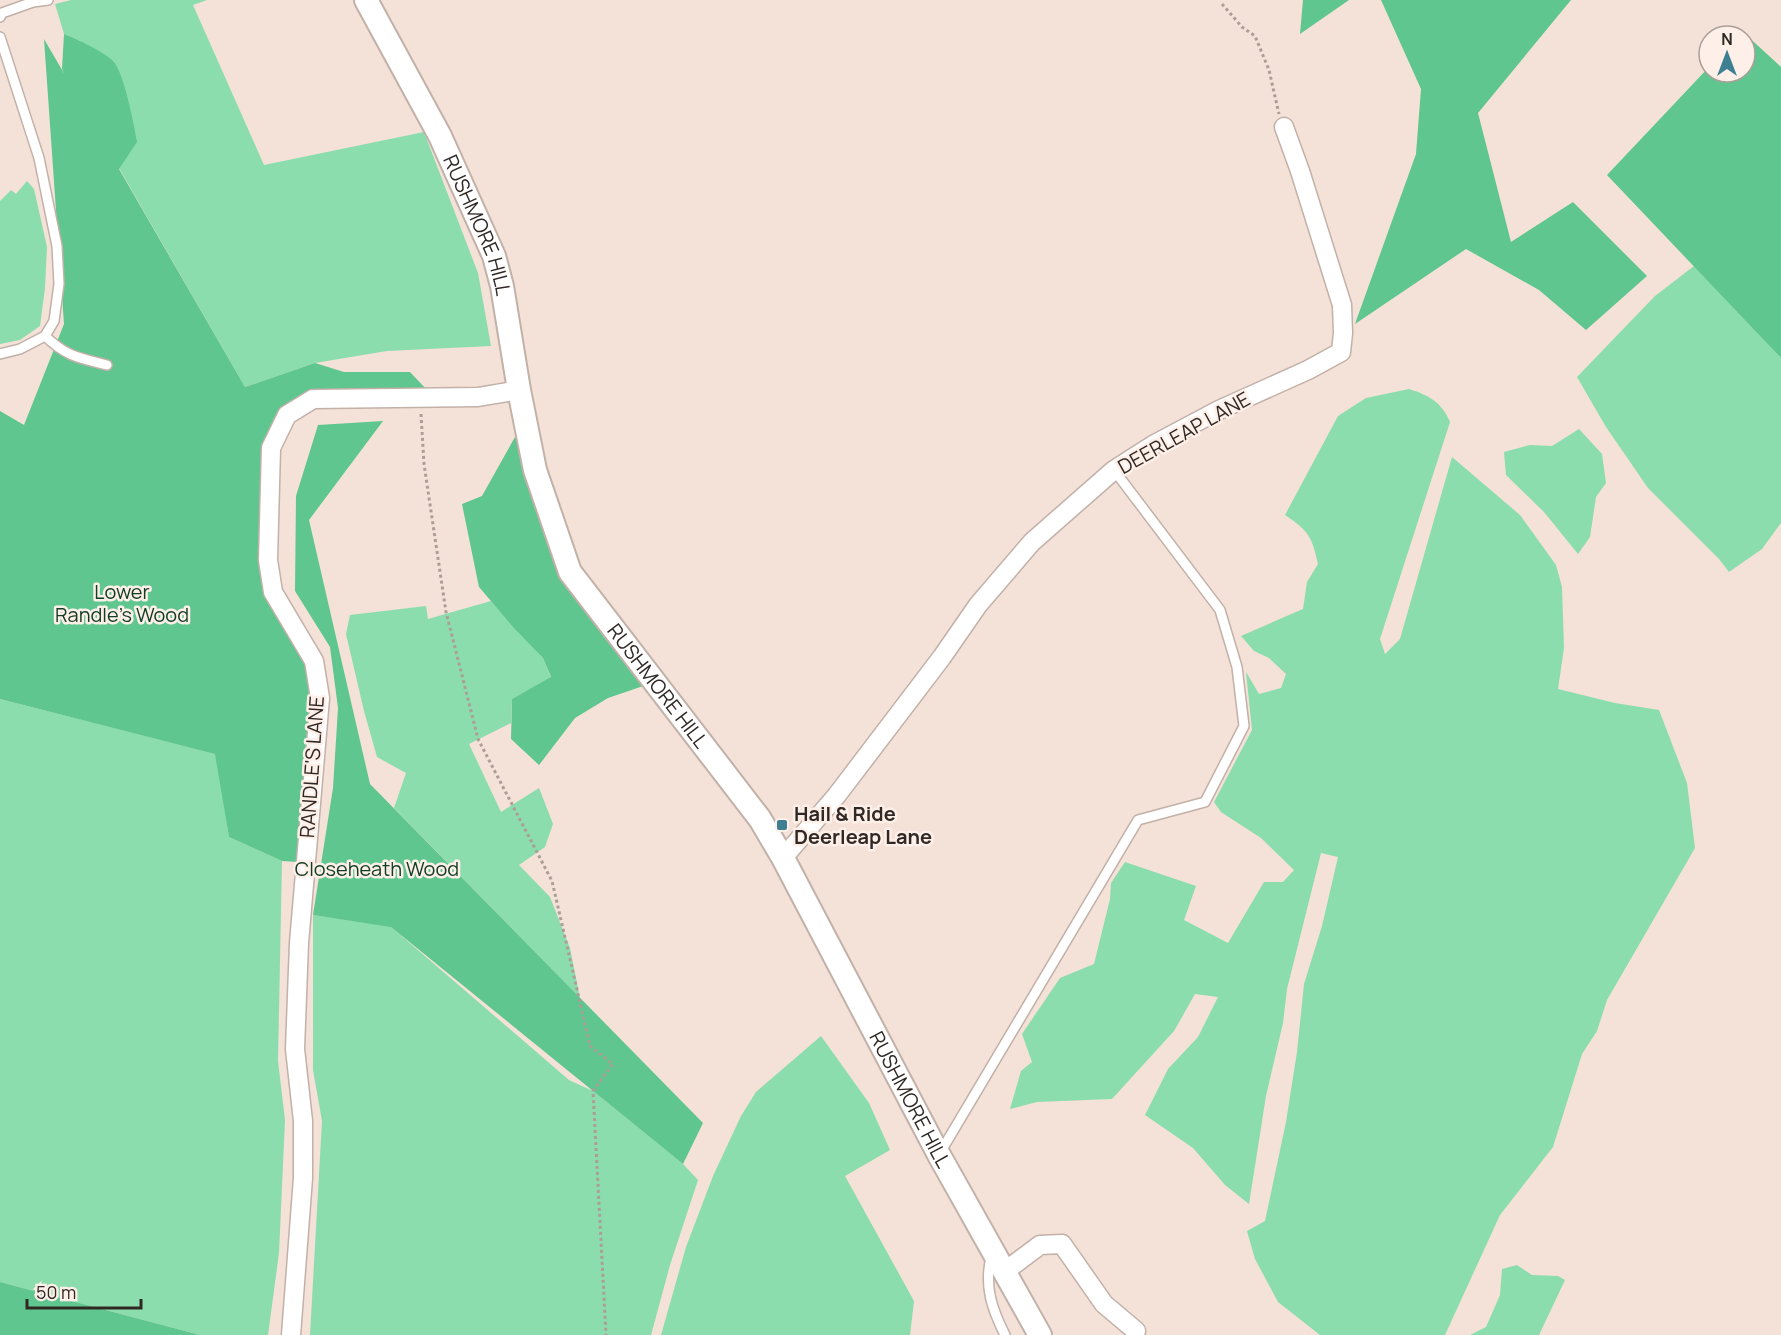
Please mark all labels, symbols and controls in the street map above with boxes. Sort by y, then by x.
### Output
north arrow [1697,24,1757,84]
text: N [1721,28,1733,50]
street label: RUSHMORE HILL [437,150,517,298]
street label: DEERLEAP LANE [1113,385,1255,480]
park label: Lower Randle's Wood [55,578,189,628]
street label: RUSHMORE HILL [602,618,715,753]
street label: RANDLE'S LANE [293,695,330,839]
place label: Hail & Ride Deerleap Lane [794,800,932,850]
marker: Hail & Ride Deerleap Lane [775,818,789,832]
park label: Closeheath Wood [295,855,459,882]
street label: RUSHMORE HILL [863,1027,957,1172]
scale bar [27,1272,141,1310]
text: 50 m [36,1280,76,1304]

